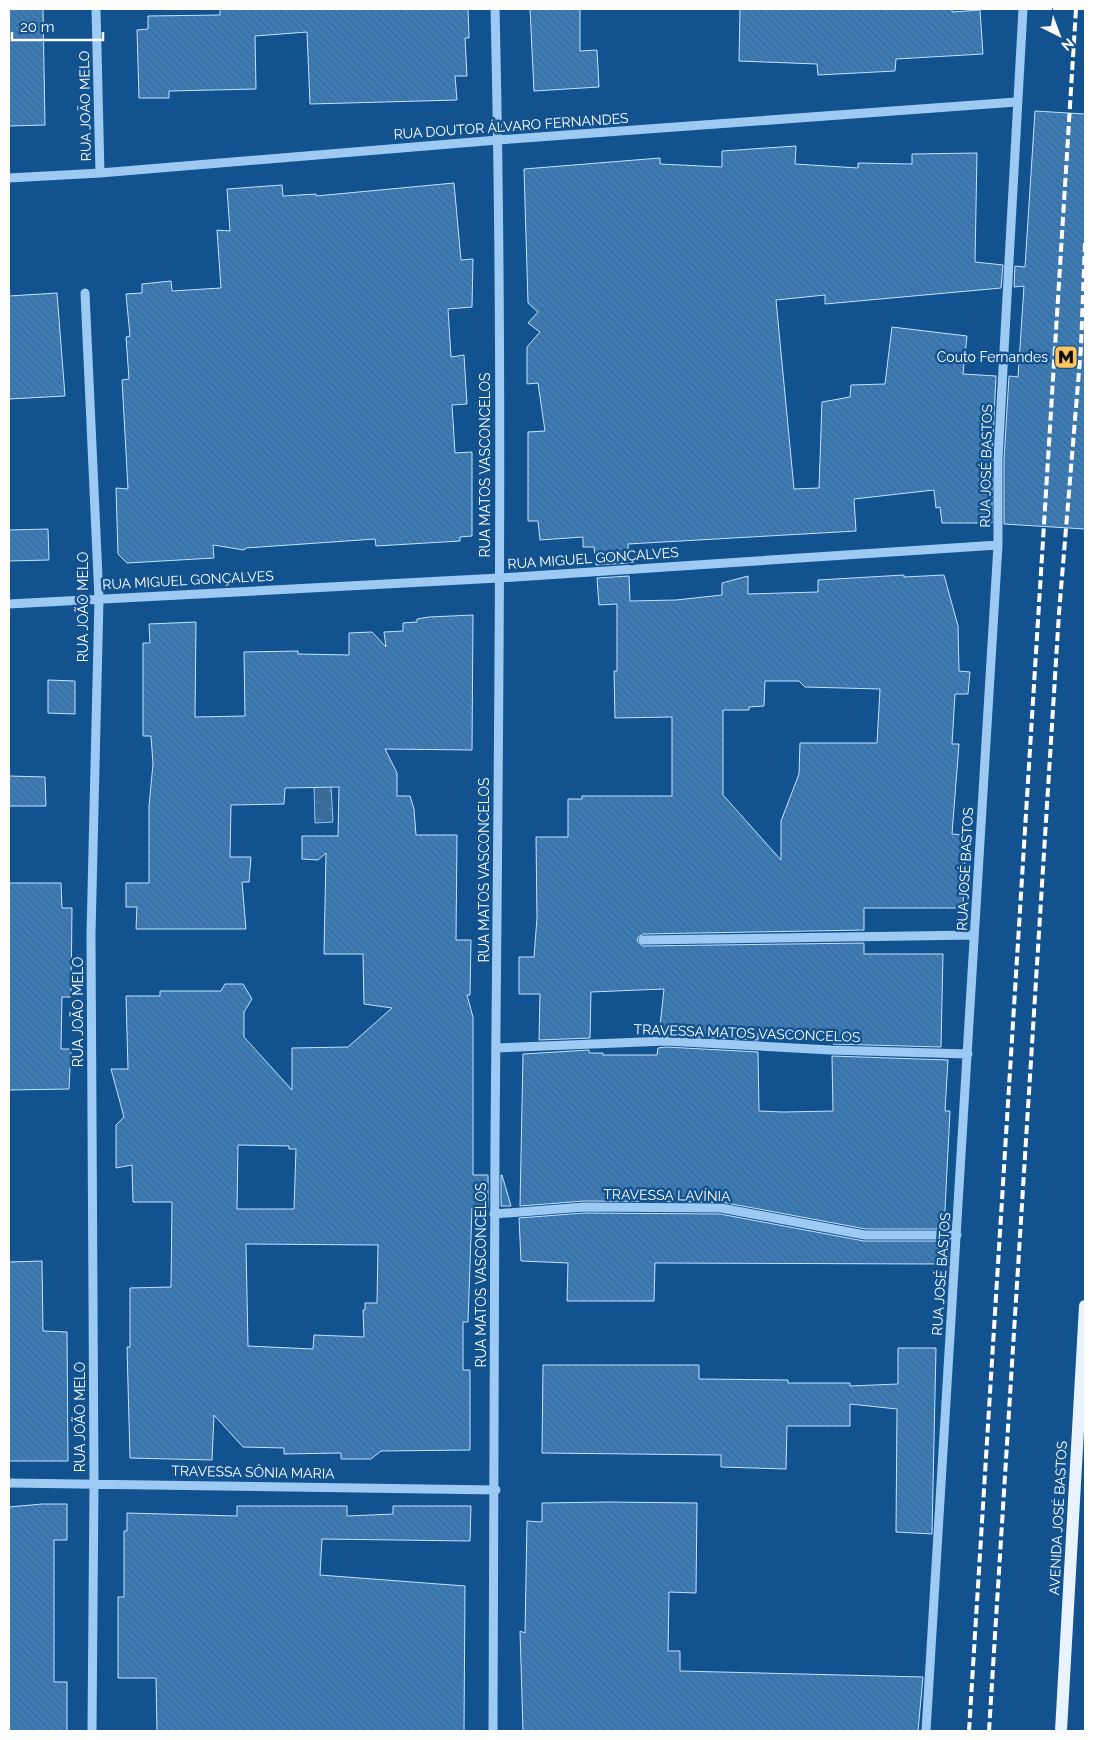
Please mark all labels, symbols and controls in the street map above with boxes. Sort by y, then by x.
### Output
scale bar [12,10,104,42]
north arrow [1034,10,1084,60]
text: 20 m [20,18,55,36]
text: N [1058,35,1077,54]
street label: RUA JOÃO MELO [75,51,94,161]
street label: RUA DOUTOR ÁLVARO FERNANDES [393,109,630,142]
metro station icon: Couto Fernandes [1053,344,1079,370]
place label: Couto Fernandes [937,349,1048,365]
street label: RUA MATOS VASCONCELOS [477,372,493,558]
street label: RUA JOSÉ BASTOS [976,404,995,528]
street label: RUA MIGUEL GONÇALVES [507,544,680,572]
street label: RUA JOÃO MELO [74,552,91,662]
street label: RUA MIGUEL GONÇALVES [102,567,275,592]
street label: RUA MATOS VASCONCELOS [476,777,492,963]
street label: RUA JOSÉ BASTOS [953,806,976,931]
street label: RUA JOÃO MELO [69,957,86,1067]
street label: TRAVESSA MATOS VASCONCELOS [633,1021,861,1045]
street label: RUA MATOS VASCONCELOS [473,1182,489,1368]
street label: TRAVESSA LAVÍNIA [603,1185,731,1204]
street label: RUA JOSÉ BASTOS [928,1211,953,1336]
street label: RUA JOÃO MELO [71,1362,88,1472]
street label: AVENIDA JOSÉ BASTOS [1045,1440,1070,1596]
street label: TRAVESSA SÔNIA MARIA [171,1462,335,1481]

